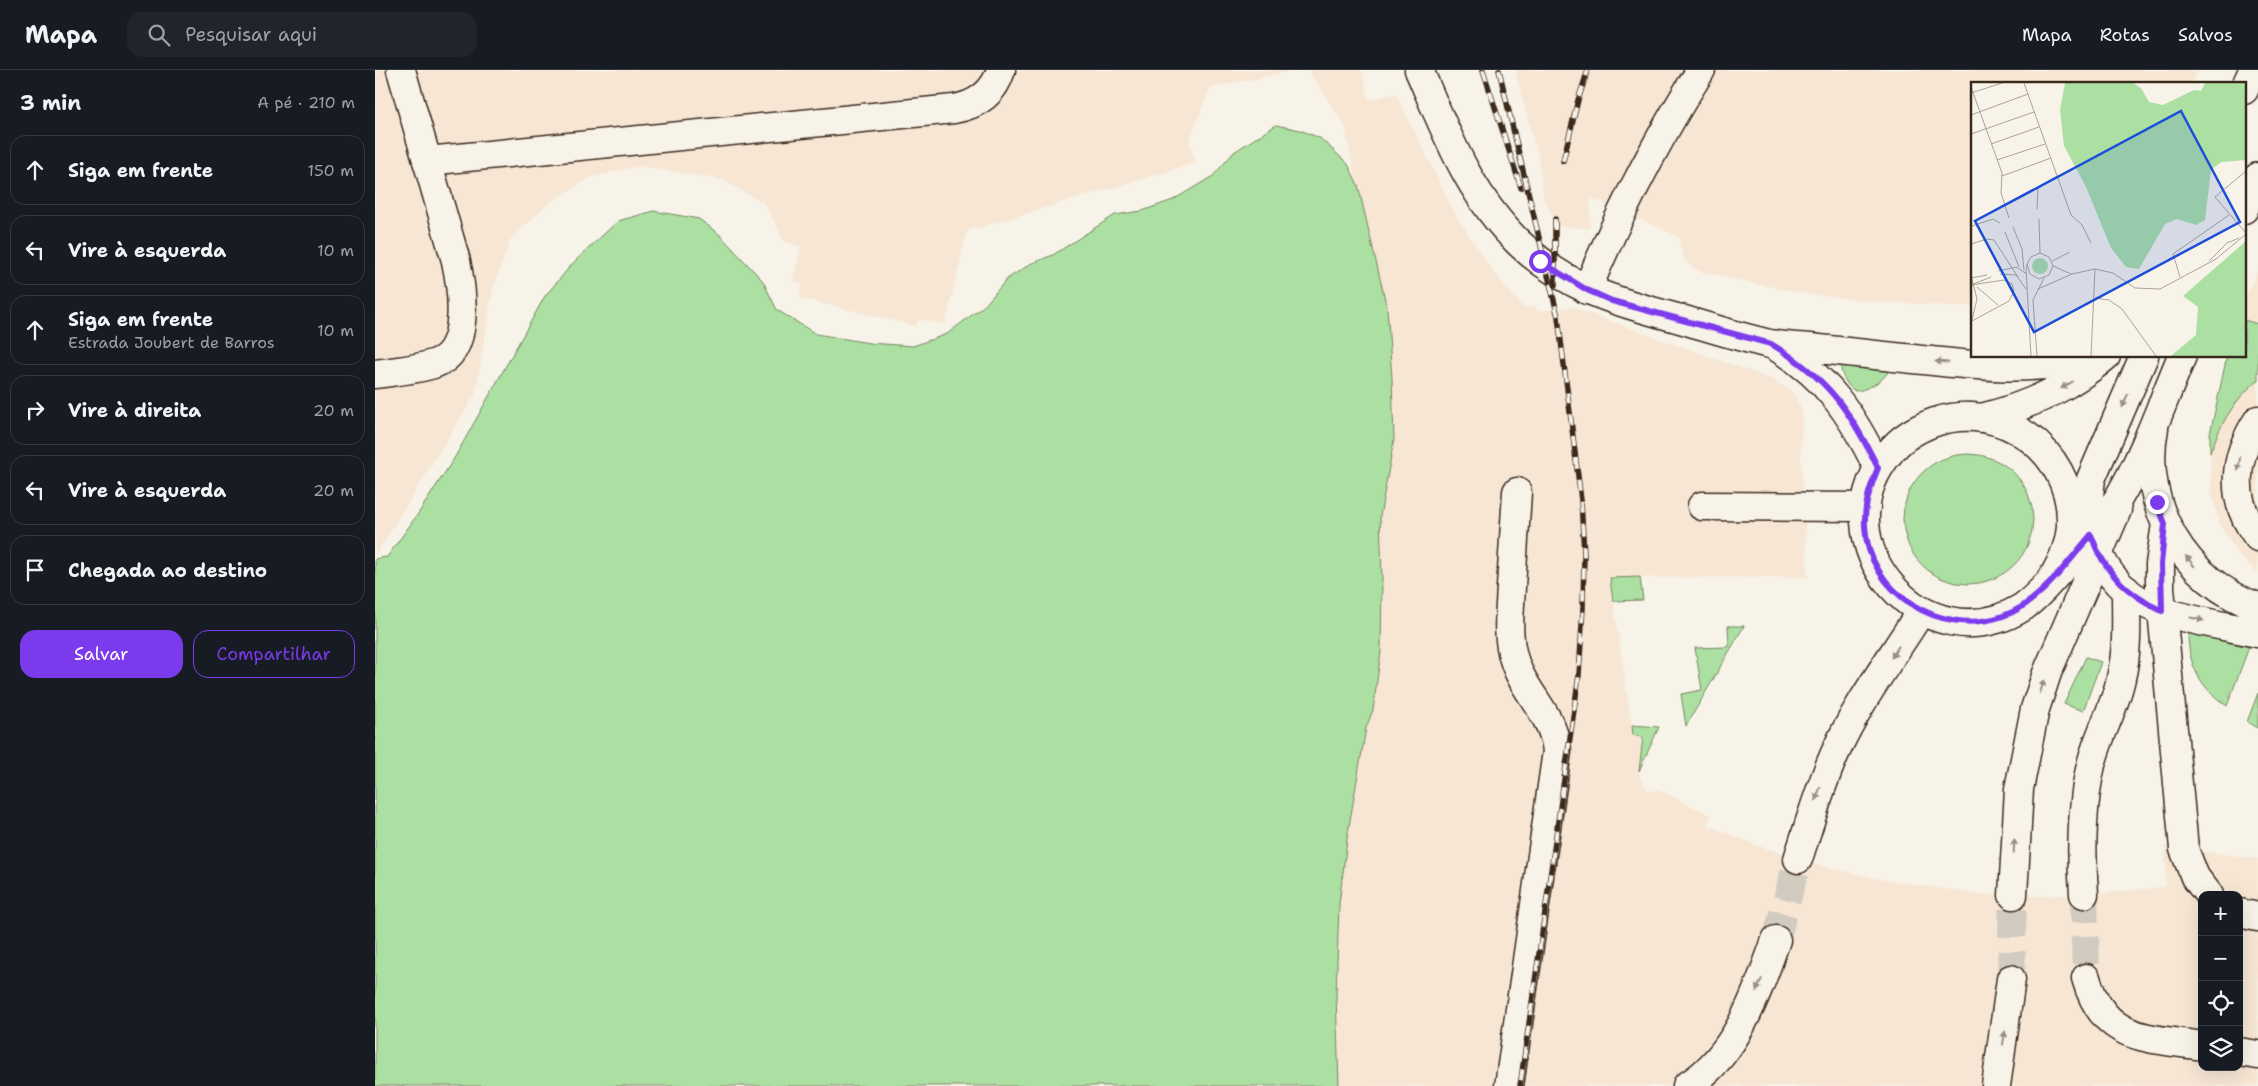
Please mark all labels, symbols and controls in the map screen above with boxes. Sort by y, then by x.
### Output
search box [127,12,477,57]
text: Mapa [25,19,97,51]
icon: search [145,21,173,49]
text: Pesquisar aqui [185,22,317,47]
text: Mapa [2022,23,2072,47]
text: Rotas [2100,23,2150,47]
text: Salvos [2178,23,2233,47]
inset map [1971,82,2245,358]
text: 3 min [20,89,81,117]
text: A pé · 210 m [257,92,355,113]
icon: ahead [21,156,49,184]
text: Siga em frente [68,158,213,183]
text: 150 m [307,160,354,181]
icon: left [21,236,49,264]
text: Vire à esquerda [68,238,226,263]
text: 10 m [317,240,354,261]
route start [1529,250,1552,273]
text: Siga em frente [68,307,213,332]
icon: ahead [21,316,49,344]
text: 10 m [317,320,354,341]
text: Estrada Joubert de Barros [68,332,275,353]
one-way arrow [1934,358,1950,366]
one-way arrow [2060,381,2073,390]
one-way arrow [2120,394,2128,408]
icon: right [21,396,49,424]
text: Vire à direita [68,398,201,423]
text: 20 m [313,400,354,421]
one-way arrow [2234,457,2242,473]
icon: left [21,476,49,504]
text: Vire à esquerda [68,478,226,503]
text: 20 m [313,480,354,501]
route end [2146,491,2169,514]
one-way arrow [2184,555,2195,568]
icon: arrive [21,556,49,584]
text: Chegada ao destino [68,558,267,583]
one-way arrow [2190,615,2205,623]
button: Salvar [20,630,183,678]
button: Compartilhar [193,630,355,678]
one-way arrow [1891,645,1900,658]
one-way arrow [2039,679,2047,694]
one-way arrow [1814,787,1822,802]
one-way arrow [2011,838,2019,854]
map controls [2198,891,2243,1071]
button: + [2198,891,2243,936]
button: − [2198,936,2243,981]
one-way arrow [1754,978,1762,992]
button: locate [2198,981,2243,1026]
button: layers [2198,1026,2243,1071]
one-way arrow [2000,1029,2008,1045]

